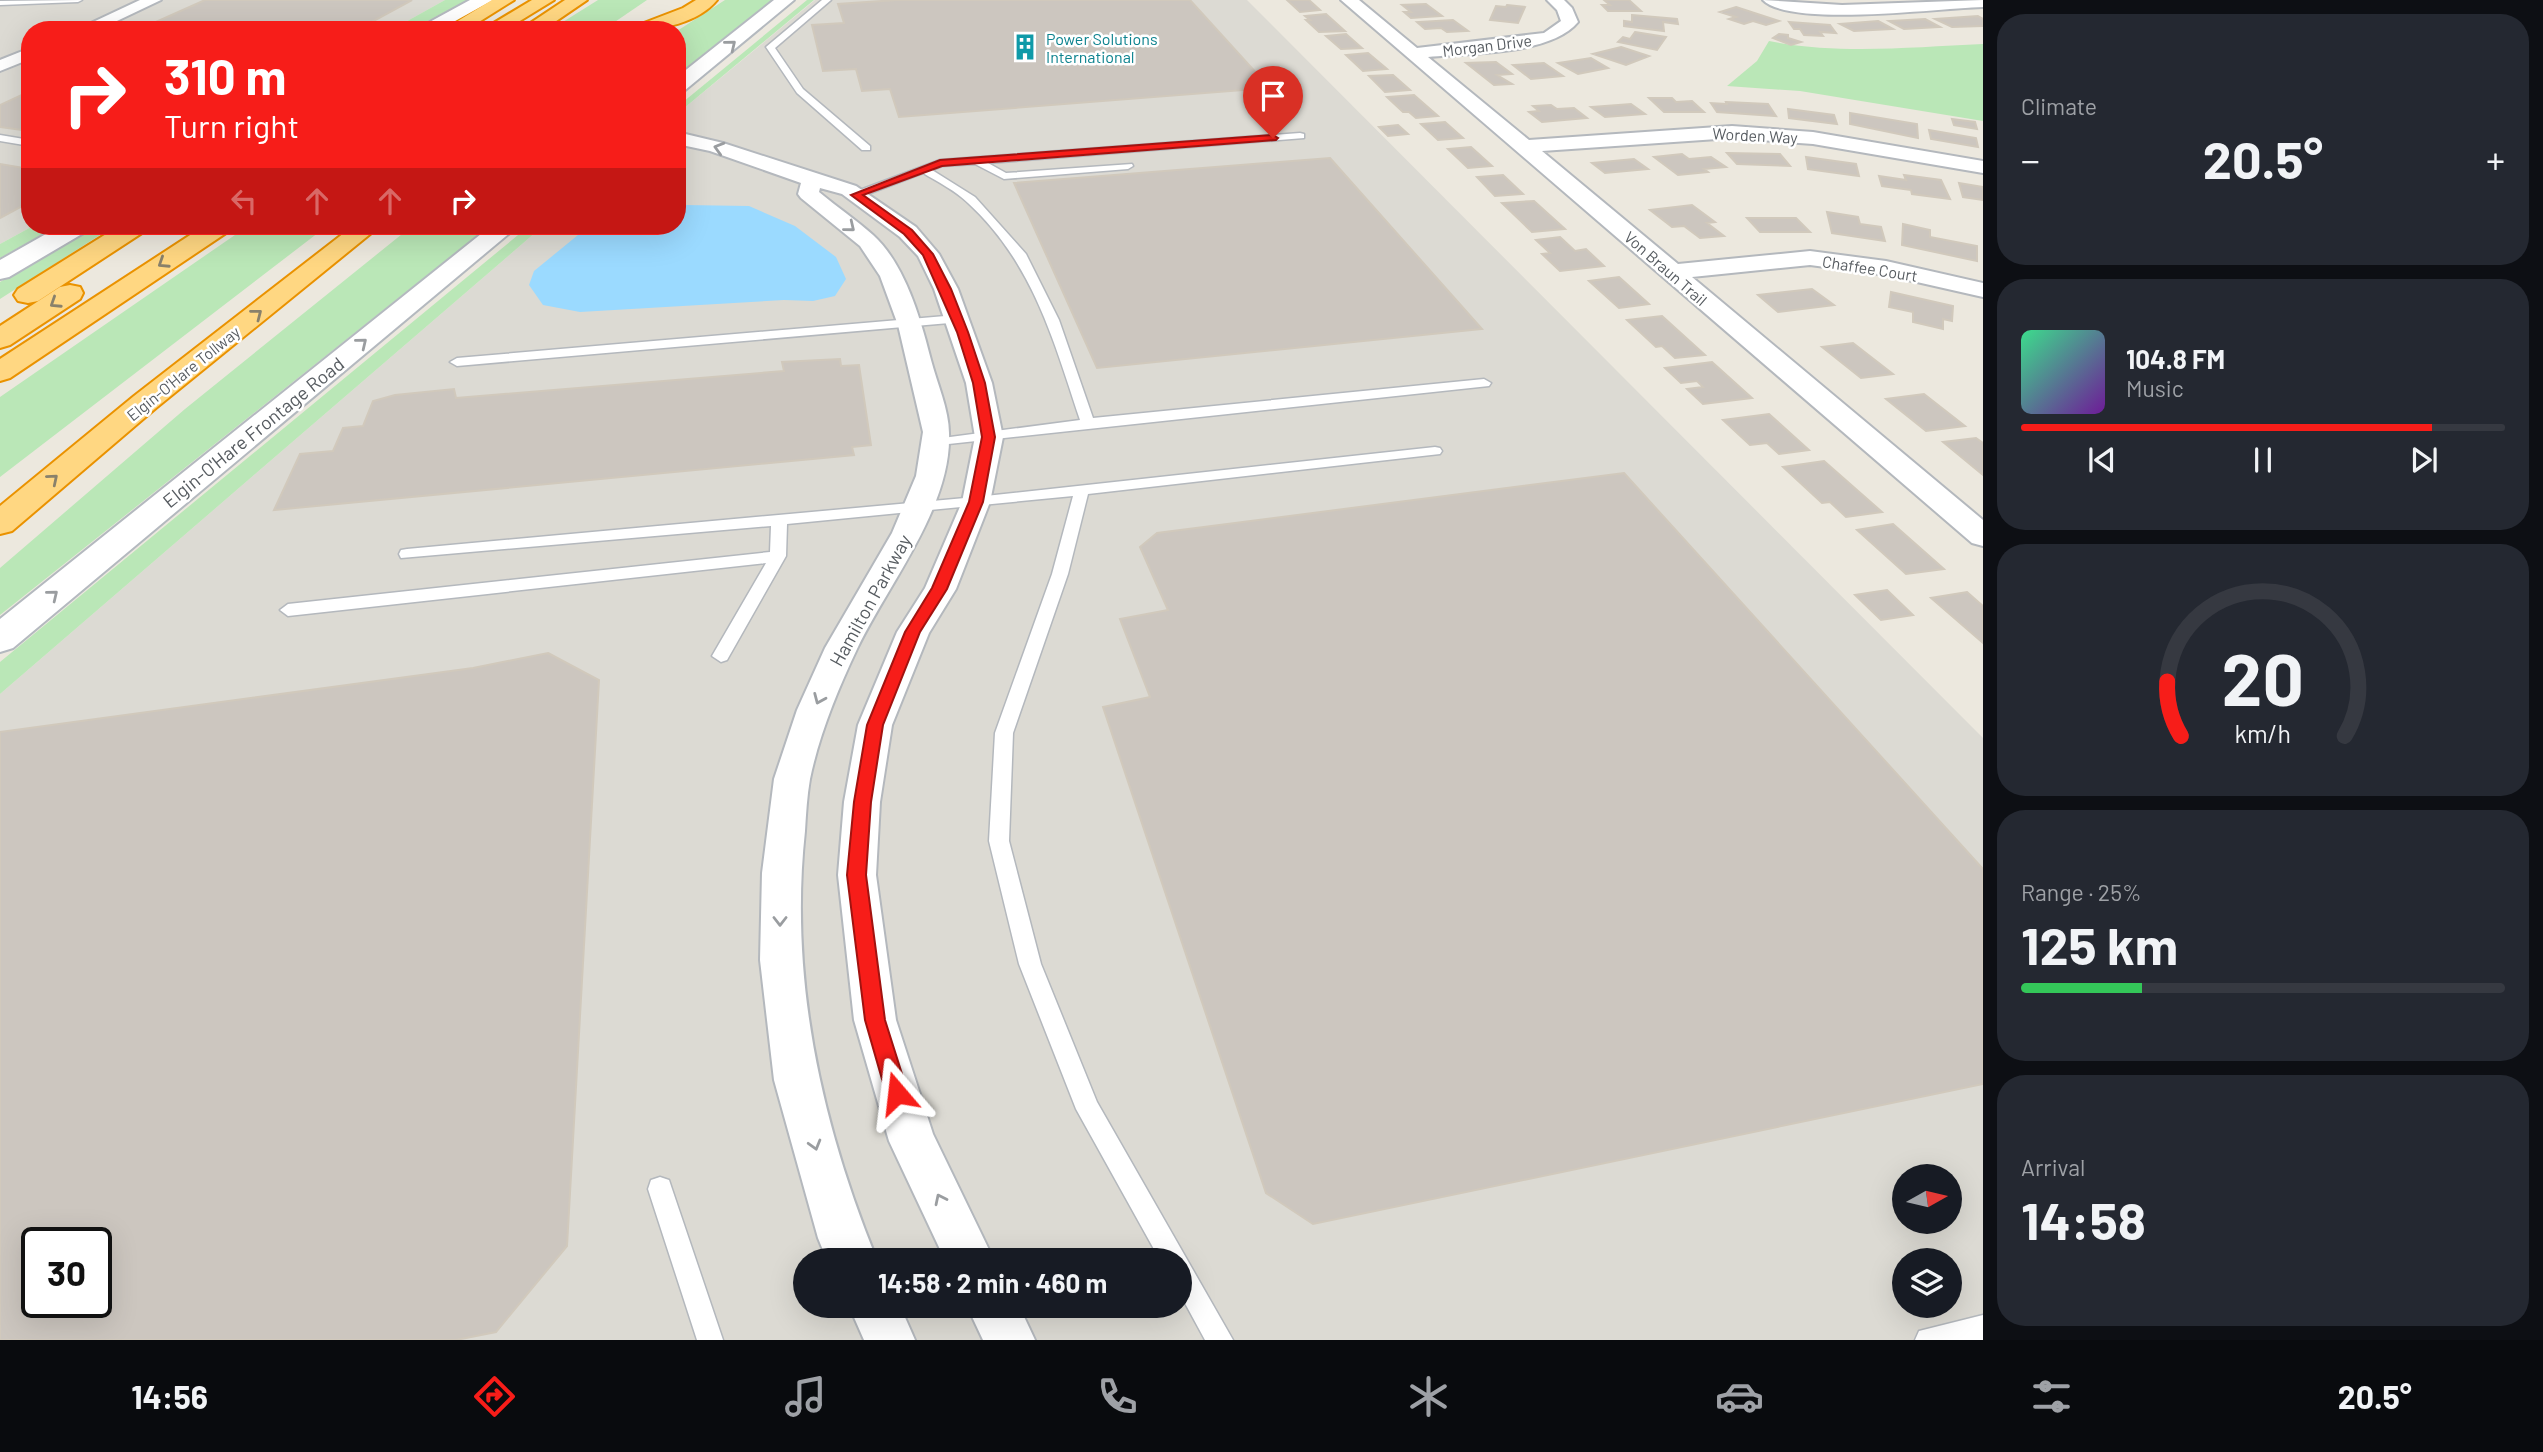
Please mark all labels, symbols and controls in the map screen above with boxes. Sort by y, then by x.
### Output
place label: Power Solutions International [1046,29,1158,66]
street label: Morgan Drive [1441,30,1533,60]
building icon: Power Solutions International [1010,32,1040,62]
one-way arrow [722,41,735,53]
text: 310 m [164,46,286,105]
icon: right [49,49,140,140]
pin [1243,66,1303,138]
icon: arrive [1254,77,1292,115]
text: Climate [2021,92,2097,120]
text: Turn right [164,106,299,144]
street label: Worden Way [1712,123,1799,147]
text: 20.5° [2203,127,2323,189]
text: − [2021,136,2040,182]
text: + [2486,136,2505,182]
one-way arrow [713,142,725,157]
icon: left [225,182,263,220]
icon: ahead [298,182,336,220]
icon: ahead [371,182,409,220]
icon: right [444,182,482,220]
one-way arrow [841,219,854,231]
street label: Von Braun Trail [1621,227,1711,309]
street label: Chaffee Court [1821,251,1919,285]
one-way arrow [158,255,171,268]
one-way arrow [50,294,63,307]
one-way arrow [248,310,261,322]
street label: Elgin-O'Hare Tollway [123,321,244,424]
one-way arrow [353,339,366,351]
text: 104.8 FM [2126,343,2225,374]
street label: Elgin-O'Hare Frontage Road [158,352,348,512]
text: Music [2126,374,2184,402]
icon: previous [2083,441,2121,479]
icon: pause [2244,441,2282,479]
icon: next [2405,441,2443,479]
one-way arrow [44,475,57,487]
street label: Hamilton Parkway [824,530,916,670]
one-way arrow [45,591,57,604]
text: 20 [2222,633,2304,721]
one-way arrow [813,692,827,704]
text: km/h [2235,718,2291,748]
text: Range · 25% [2021,878,2141,906]
text: 125 km [2021,913,2178,975]
one-way arrow [773,916,788,927]
position arrow [860,1056,934,1130]
one-way arrow [807,1139,822,1151]
text: Arrival [2021,1153,2085,1181]
north arrow [1892,1164,1962,1234]
map controls [1892,1164,1962,1318]
text: 14:58 [2021,1188,2146,1250]
one-way arrow [935,1194,949,1206]
speed limit sign: 30 [21,1227,112,1318]
button: layers [1892,1248,1962,1318]
text: 14:58 · 2 min · 460 m [878,1267,1107,1298]
icon: directions [470,1372,519,1421]
icon: music [781,1372,830,1421]
icon: phone [1093,1372,1142,1421]
icon: climate [1404,1372,1453,1421]
icon: car [1715,1372,1764,1421]
icon: filters [2027,1372,2076,1421]
text: 14:56 [131,1377,208,1415]
text: 20.5° [2338,1377,2412,1415]

